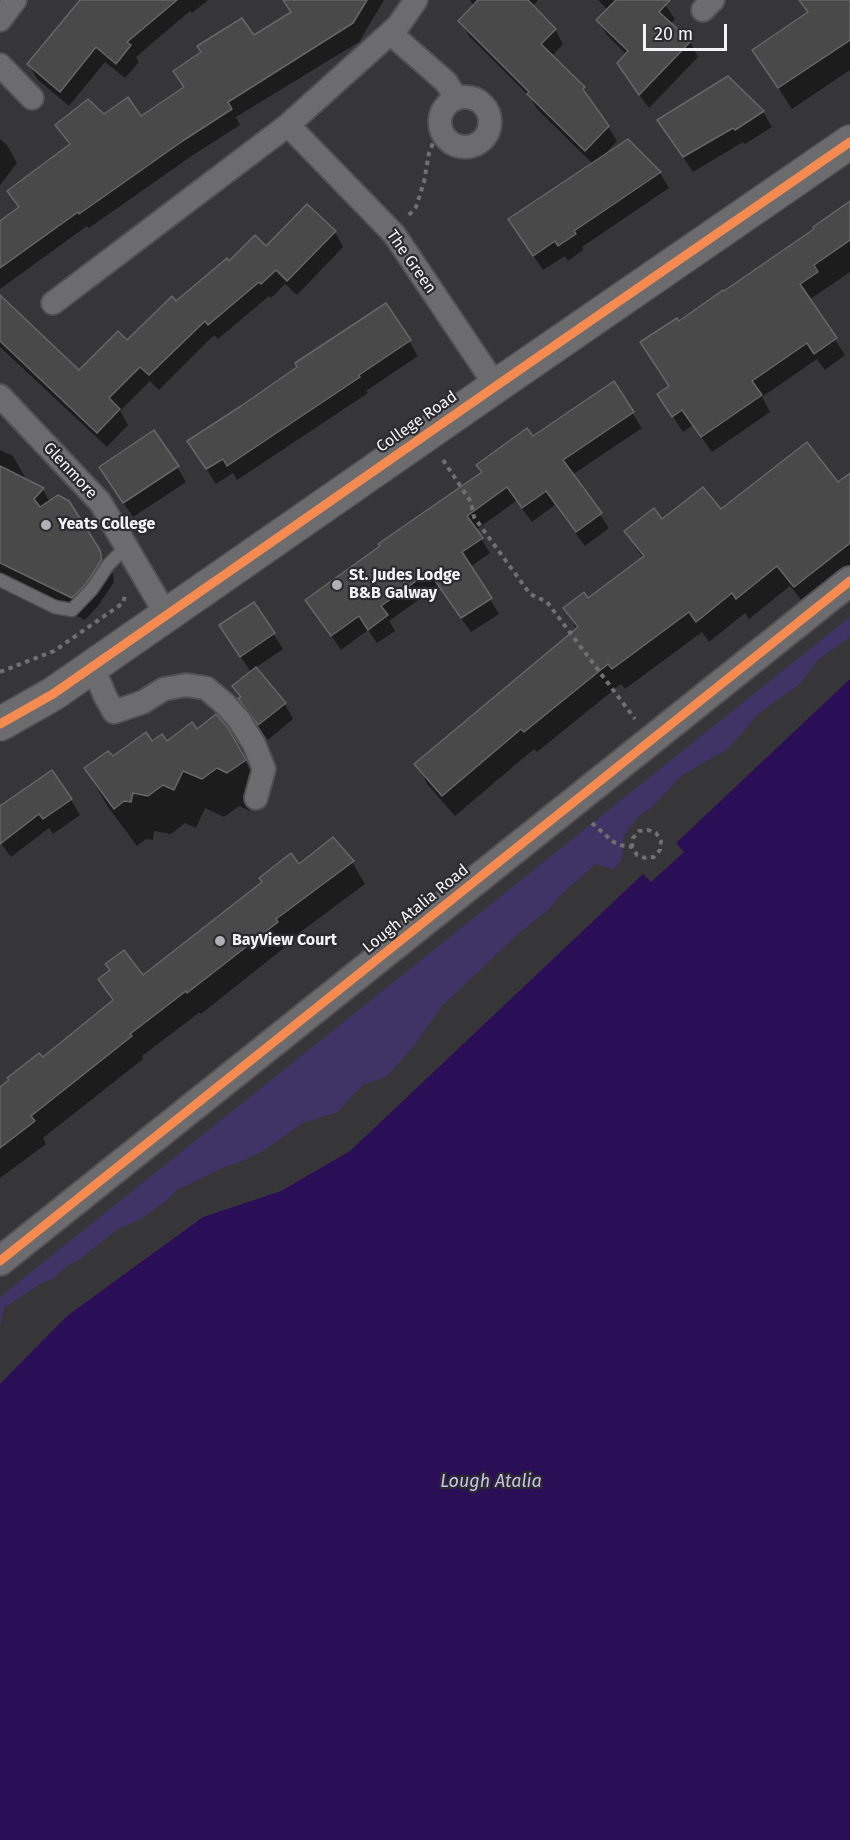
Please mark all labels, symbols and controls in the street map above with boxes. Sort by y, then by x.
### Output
scale bar [646,12,730,50]
text: 20 m [654,23,693,45]
street label: The Green [382,227,440,297]
street label: College Road [373,387,461,457]
street label: Glenmore [39,439,101,503]
place label: Yeats College [58,515,155,535]
marker: Yeats College [39,518,53,532]
place label: St. Judes Lodge B&B Galway [349,566,460,604]
marker: St. Judes Lodge B&B Galway [330,578,344,592]
street label: Lough Atalia Road [359,860,473,958]
place label: BayView Court [232,931,337,951]
marker: BayView Court [213,934,227,948]
water label: Lough Atalia [440,1471,542,1493]

